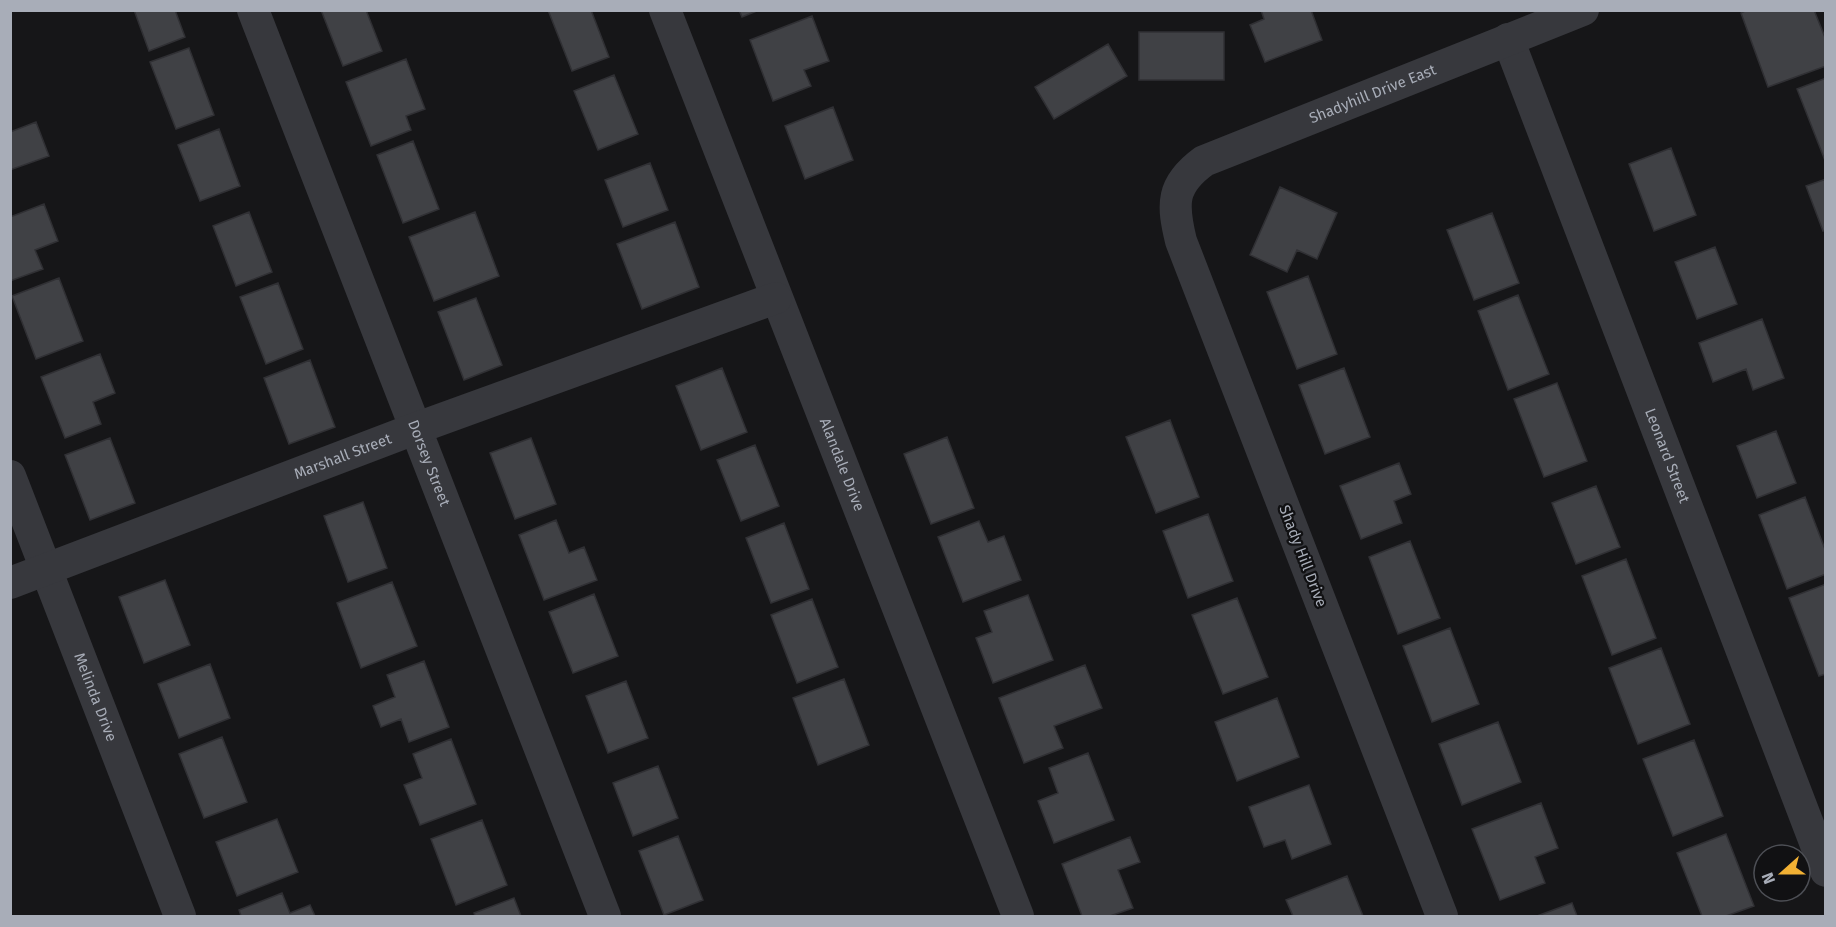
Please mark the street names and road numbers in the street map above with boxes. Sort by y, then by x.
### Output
street label: Shadyhill Drive East [1307,60,1439,127]
street label: Leonard Street [1641,406,1694,506]
street label: Alandale Drive [816,415,868,514]
street label: Dorsey Street [404,417,454,509]
street label: Marshall Street [291,429,394,483]
street label: Shady Hill Drive [1275,502,1331,610]
street label: Melinda Drive [70,650,121,744]

